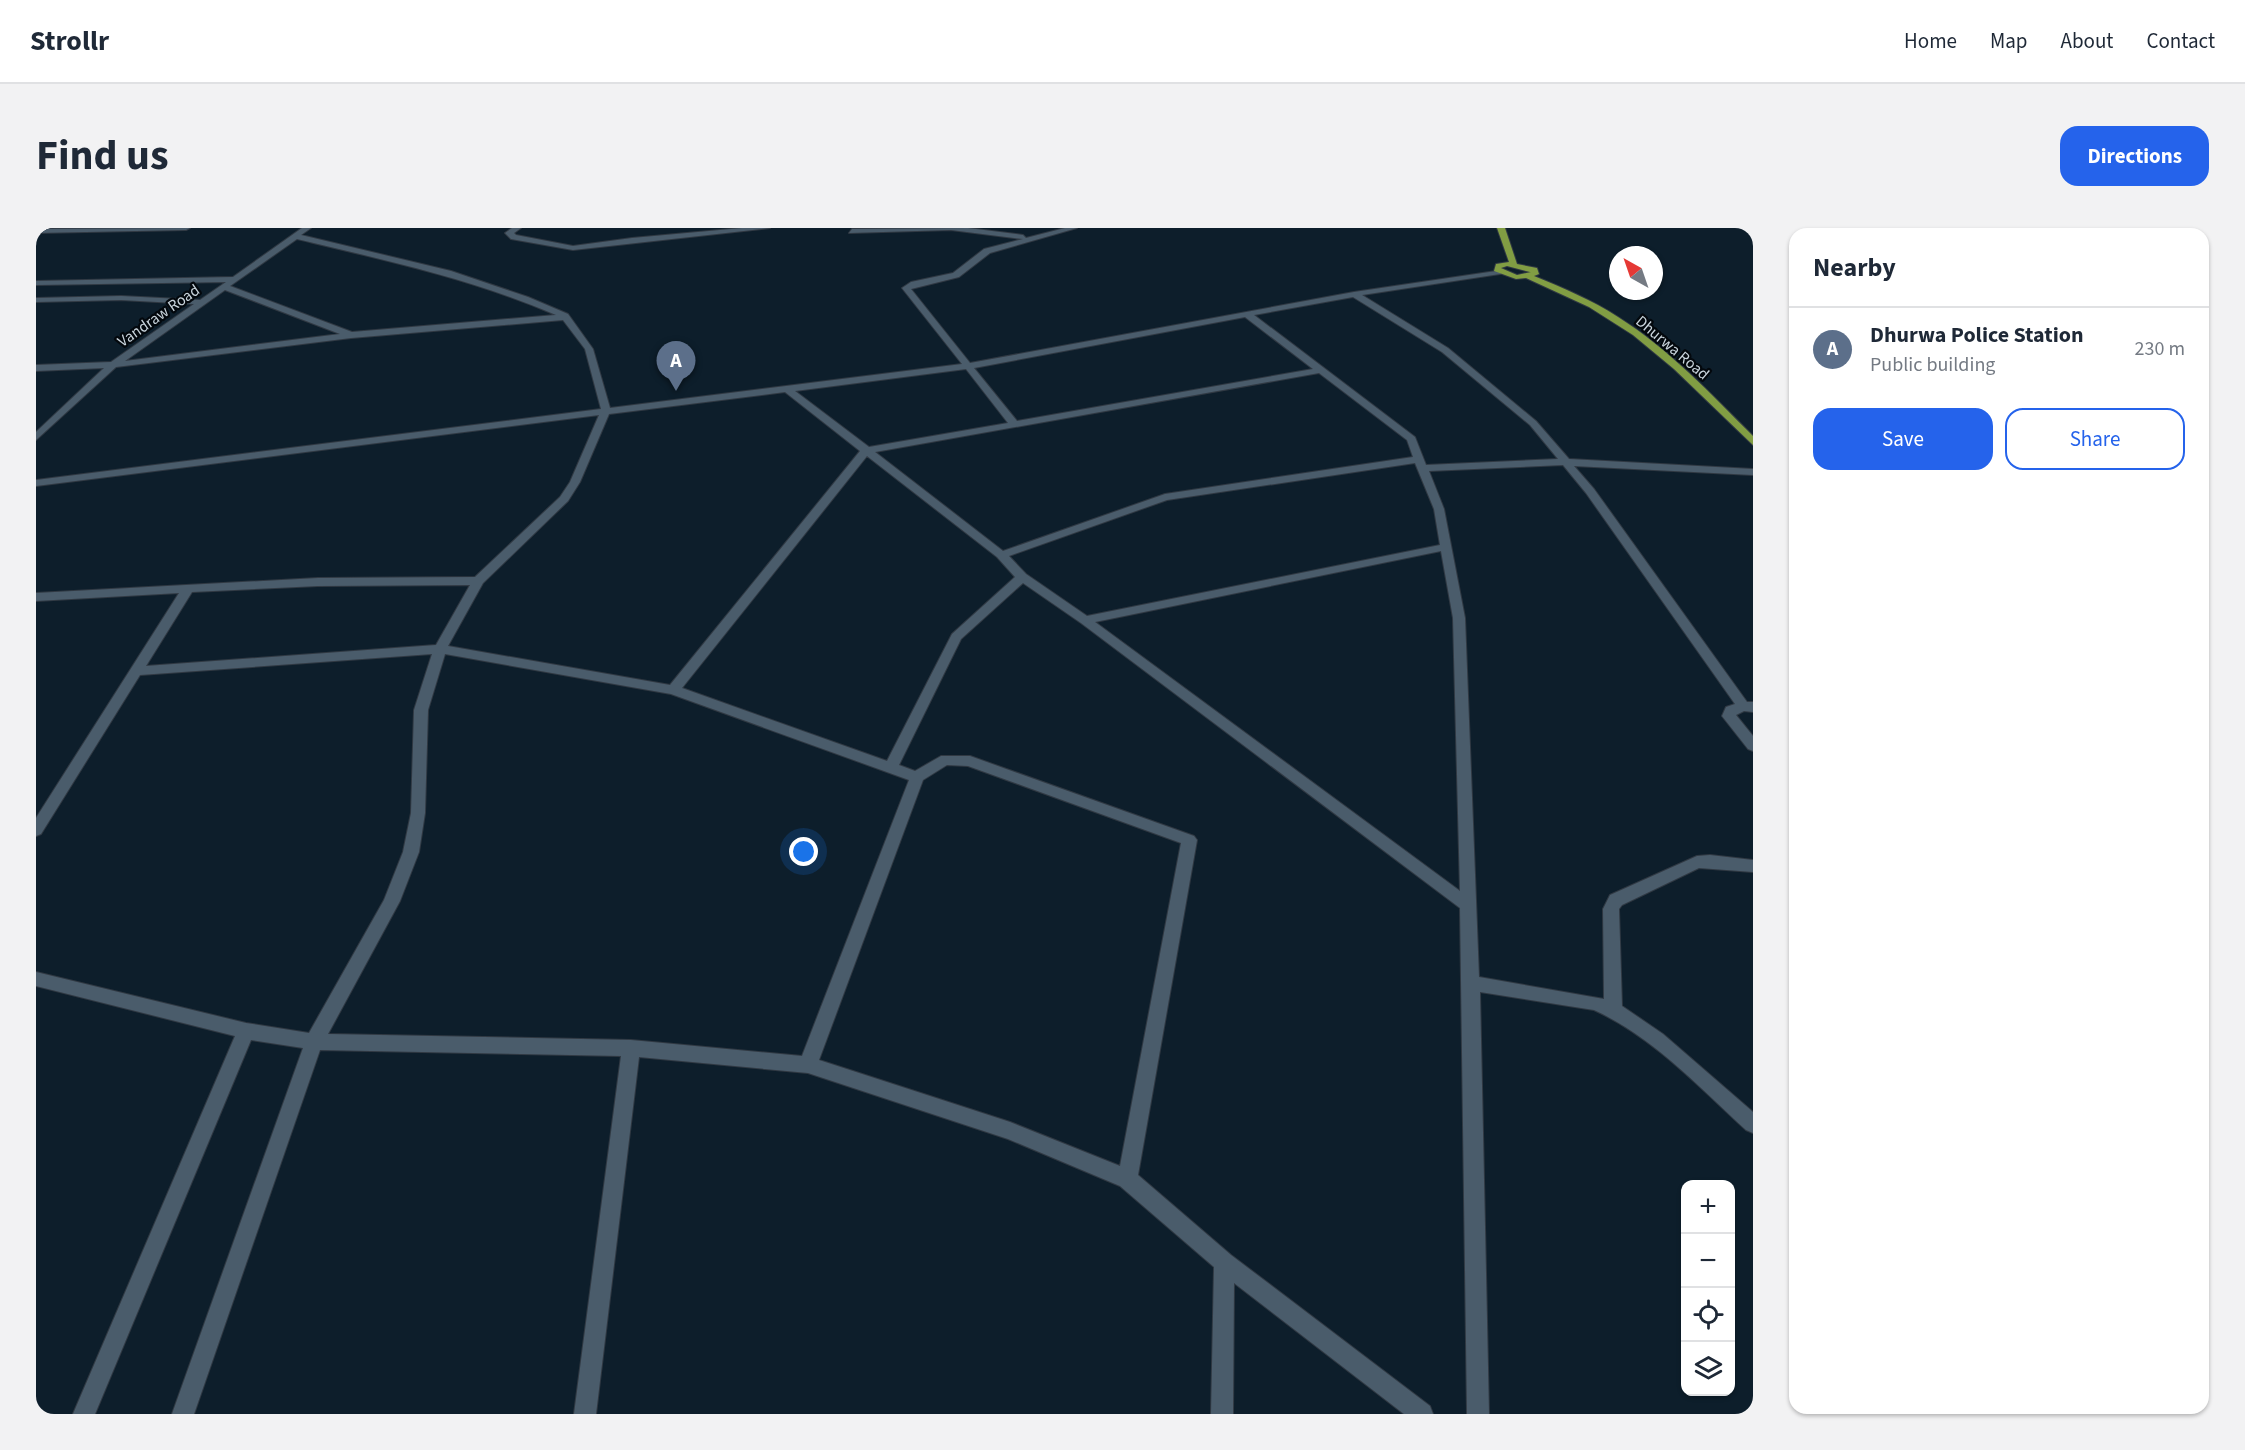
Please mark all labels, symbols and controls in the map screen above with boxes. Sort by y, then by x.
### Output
text: Strollr [30,21,109,61]
text: Home [1904,26,1957,56]
text: Map [1990,26,2028,56]
text: About [2061,26,2113,56]
text: Contact [2146,26,2215,56]
text: Find us [36,126,169,186]
button: Directions [2060,126,2209,186]
north arrow [1609,246,1663,300]
text: Nearby [1813,249,1896,286]
street label: Vandraw Road [113,279,204,352]
street label: Dhurwa Road [1631,310,1714,385]
text: Dhurwa Police Station [1870,319,2084,351]
text: A [1827,335,1838,363]
text: 230 m [2135,335,2185,363]
pin: A [656,342,696,391]
text: Public building [1870,351,1995,379]
button: Save [1813,408,1993,470]
button: Share [2005,408,2185,470]
your location [789,837,818,866]
map controls [1681,1180,1735,1396]
button: + [1681,1180,1735,1234]
button: − [1681,1234,1735,1288]
button: locate [1681,1288,1735,1342]
button: layers [1681,1342,1735,1396]

